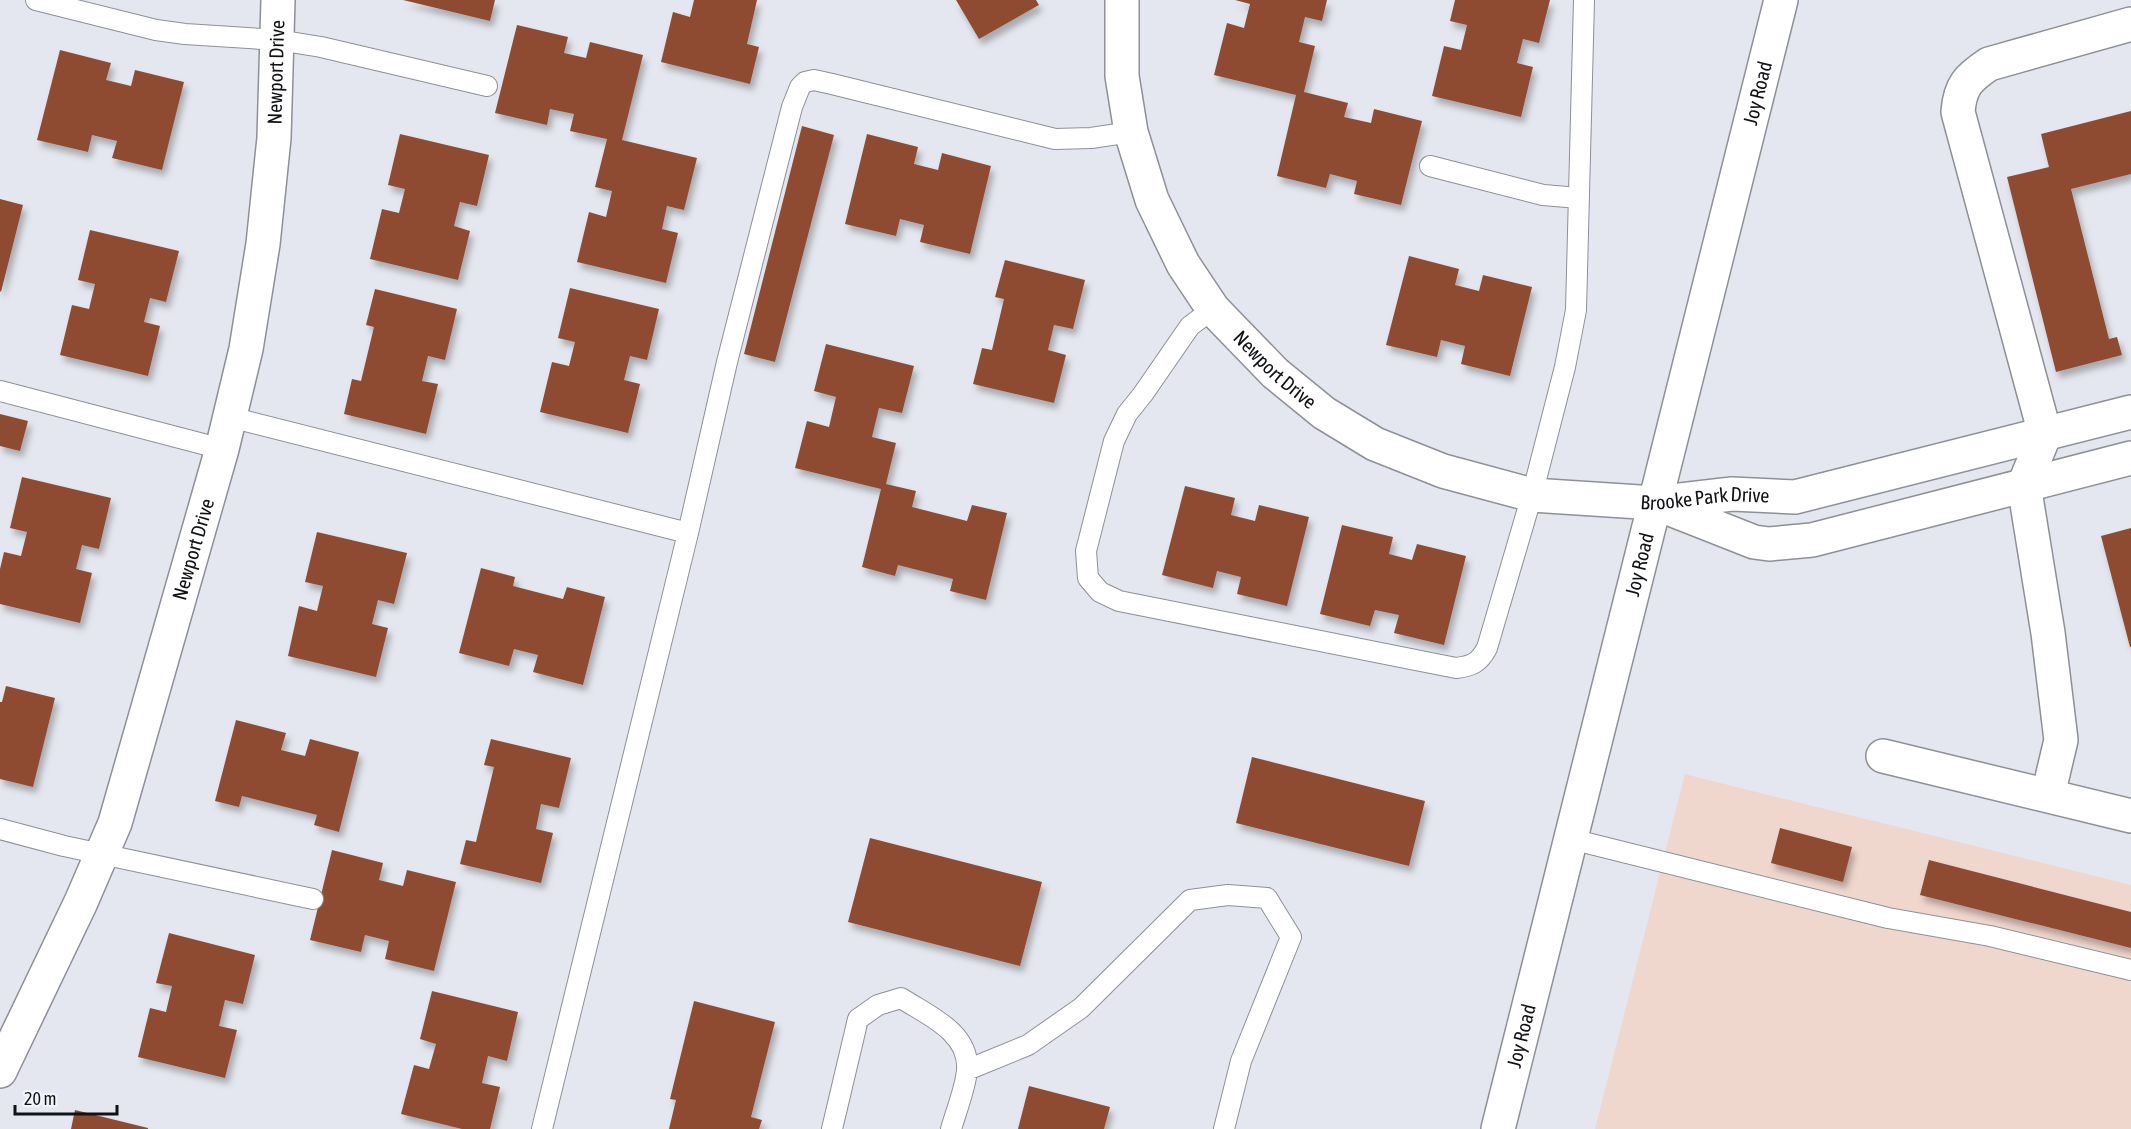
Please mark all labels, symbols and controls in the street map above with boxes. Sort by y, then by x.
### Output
street label: Newport Drive [262,20,288,125]
street label: Joy Road [1738,59,1776,127]
street label: Newport Drive [1229,326,1321,413]
street label: Brooke Park Drive [1640,482,1770,514]
street label: Newport Drive [167,496,218,603]
street label: Joy Road [1620,530,1658,599]
street label: Joy Road [1502,1002,1540,1070]
scale bar [15,1078,117,1116]
text: 20 m [24,1088,56,1109]

